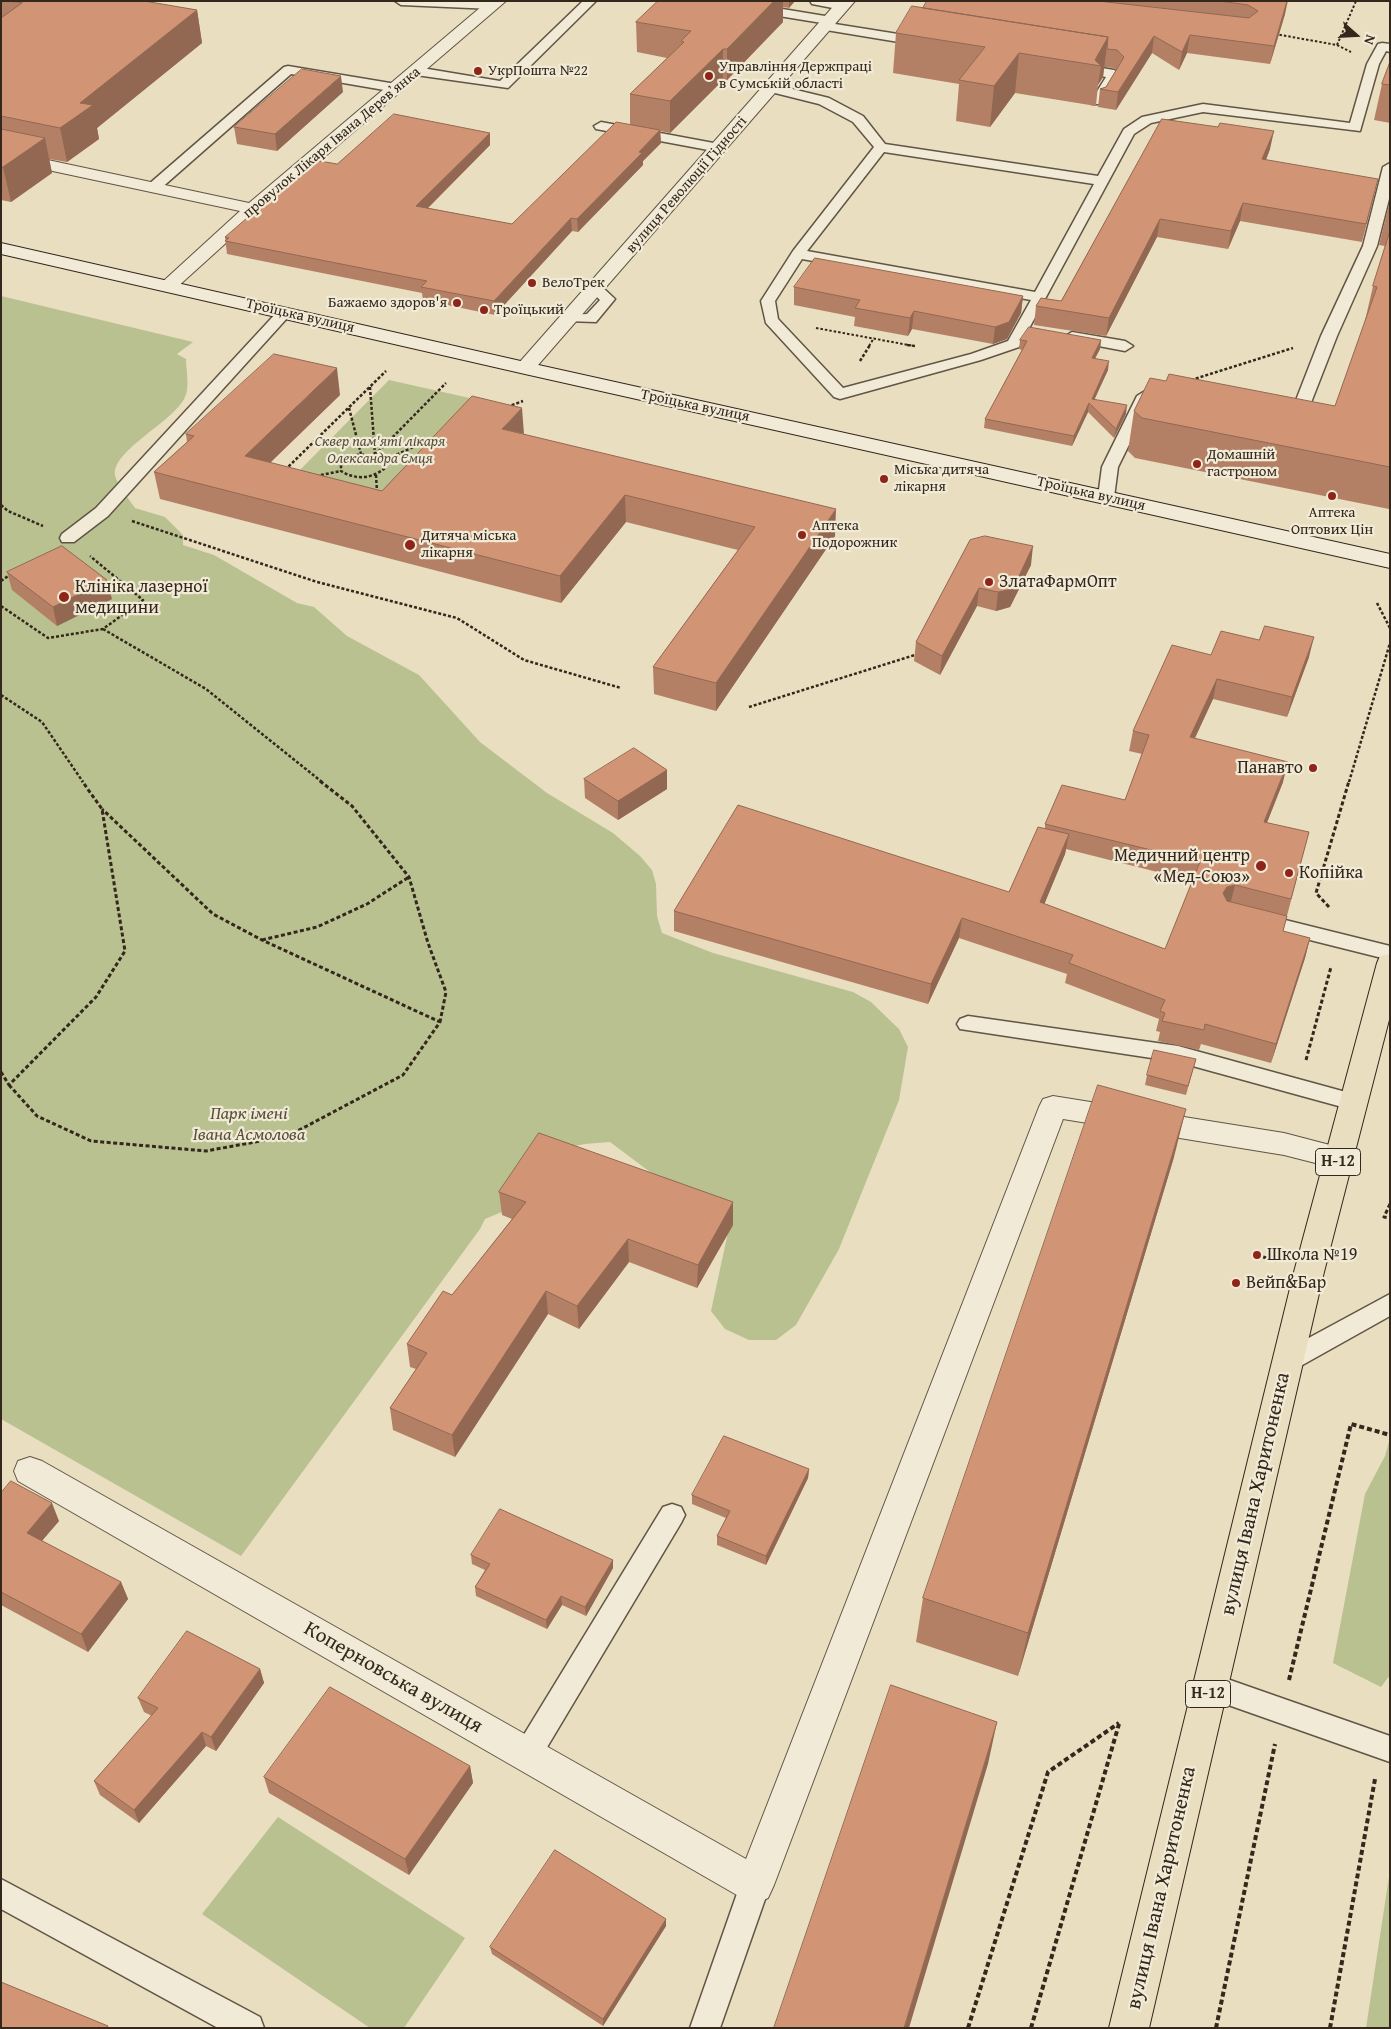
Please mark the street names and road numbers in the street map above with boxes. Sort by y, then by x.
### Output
street label: провулок Лікаря Івана Деревʼянка [240,63,424,223]
street label: вулиця Революції Гідності [623,113,751,257]
street label: Троїцька вулиця [244,295,356,337]
street label: Троїцька вулиця [639,386,751,426]
street label: Троїцька вулиця [1035,473,1147,515]
road number: Н-12 [1316,1148,1360,1176]
street label: вулиця Івана Харитоненка [1216,1370,1296,1618]
street label: Коперновська вулиця [299,1617,487,1739]
road number: Н-12 [1186,1680,1230,1708]
street label: вулиця Івана Харитоненка [1122,1764,1202,2012]

